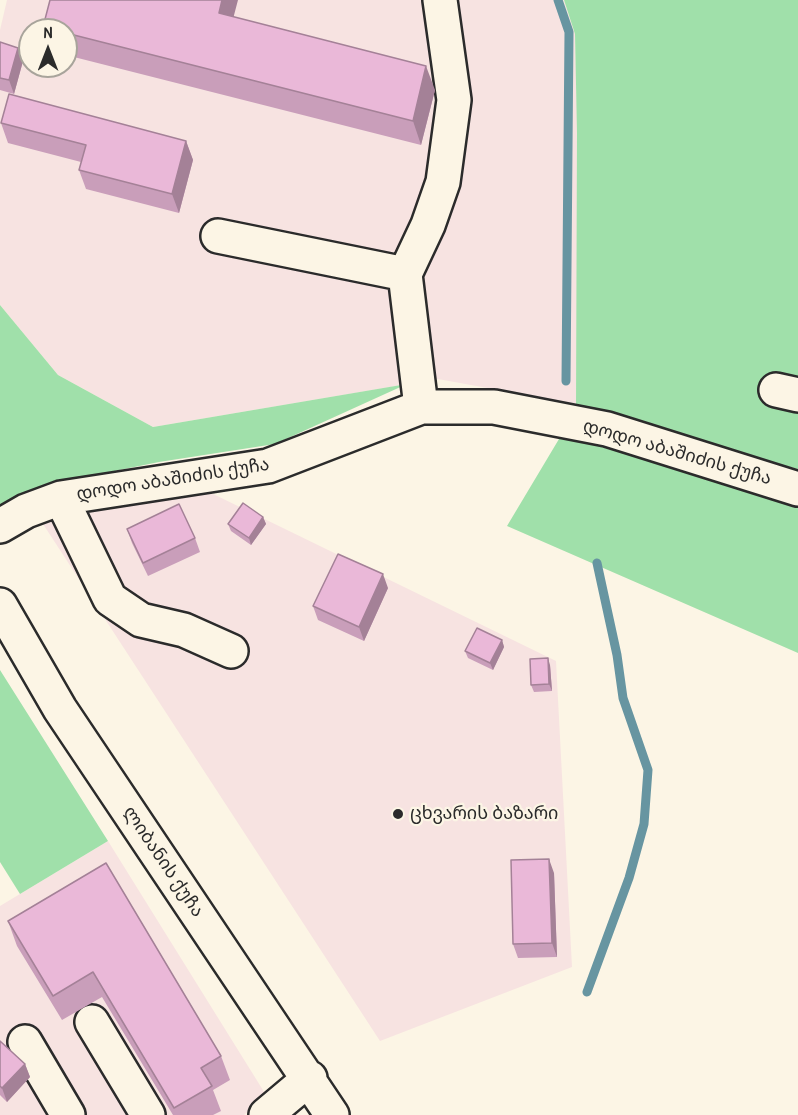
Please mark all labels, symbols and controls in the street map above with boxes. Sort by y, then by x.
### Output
north arrow [18,18,78,78]
text: N [44,21,52,43]
street label: დოდო აბაშიძის ქუჩა [580,416,774,490]
street label: დოდო აბაშიძის ქუჩა [75,454,271,506]
street label: ლიბანის ქუჩა [118,802,208,922]
place label: ცხვარის ბაზარი [410,803,558,825]
marker: ცხვარის ბაზარი [391,807,405,821]

